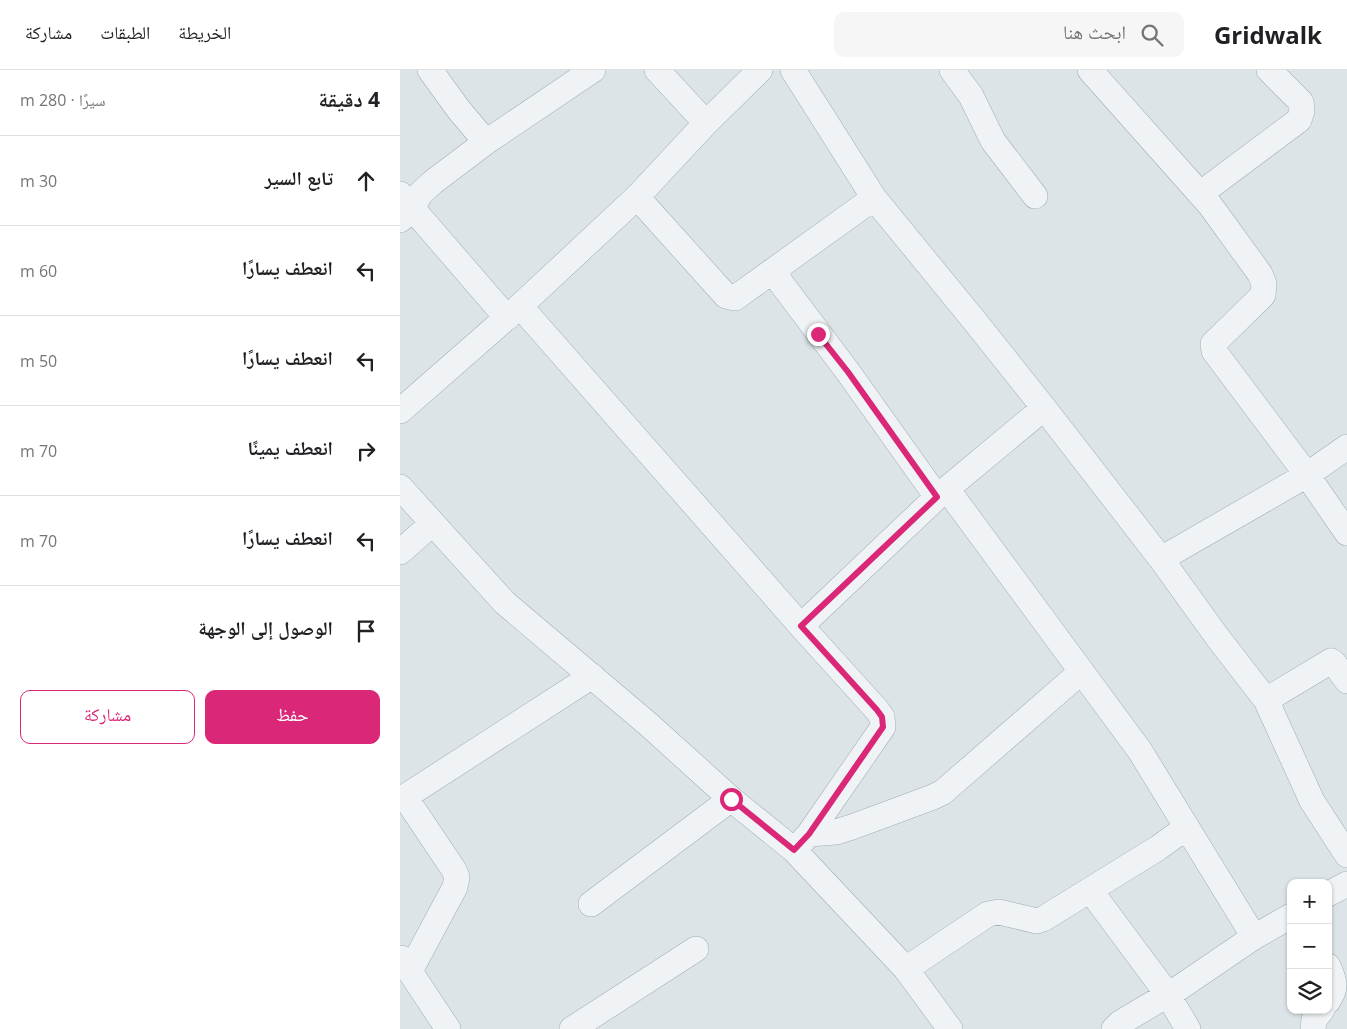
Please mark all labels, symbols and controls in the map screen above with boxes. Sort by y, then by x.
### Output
search box [834,12,1184,57]
text: Gridwalk [1214,18,1322,51]
text: ابحث هنا [1063,19,1126,45]
text: مشاركة [25,20,72,44]
text: الطبقات [100,20,150,44]
text: الخريطة [178,20,231,44]
icon: search [1138,21,1166,49]
text: 4 دقيقة [318,85,380,113]
text: سيرًا · 280 m [20,89,106,111]
text: تابع السير [265,165,333,191]
icon: ahead [352,167,380,195]
text: 30 m [20,170,57,192]
text: انعطف يسارًا [242,255,333,281]
icon: left [352,257,380,285]
text: 60 m [20,260,57,282]
route end [807,323,830,346]
text: انعطف يسارًا [242,345,333,371]
icon: left [352,347,380,375]
text: 50 m [20,350,57,372]
text: انعطف يمينًا [247,435,333,461]
icon: right [352,437,380,465]
text: 70 m [20,440,57,462]
text: انعطف يسارًا [242,525,333,551]
icon: left [352,527,380,555]
text: 70 m [20,530,57,552]
text: الوصول إلى الوجهة [198,615,333,641]
icon: arrive [352,617,380,645]
button: مشاركة [20,690,195,744]
button: حفظ [205,690,380,744]
route start [720,788,743,811]
map controls [1287,879,1332,1014]
button: + [1287,879,1332,924]
button: − [1287,924,1332,969]
button: layers [1287,969,1332,1014]

